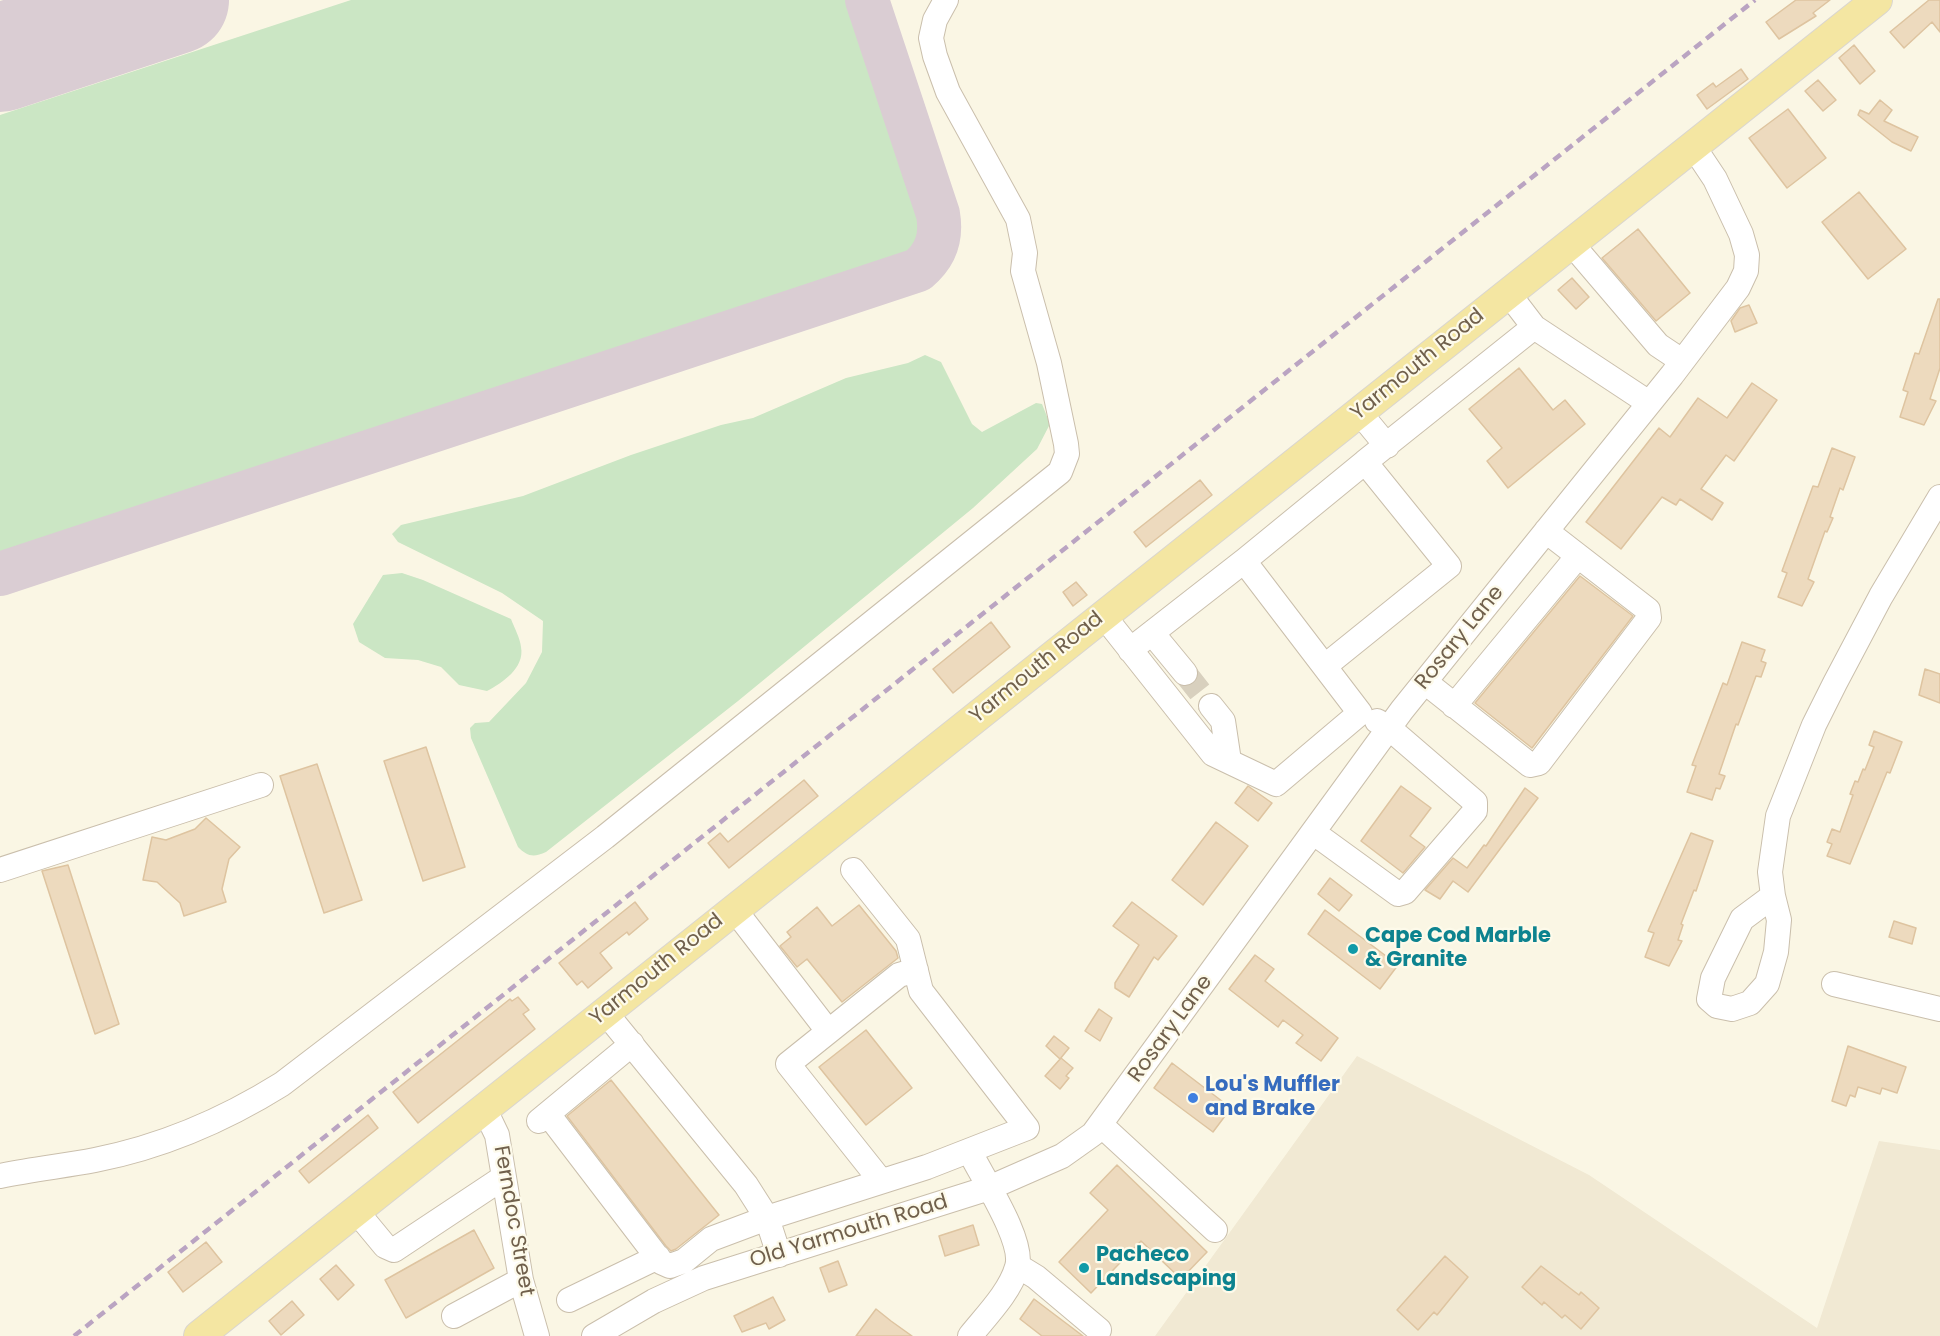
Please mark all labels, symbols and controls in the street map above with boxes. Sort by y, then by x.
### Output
street label: Yarmouth Road [1346,304,1490,426]
street label: Rosary Lane [1410,581,1510,695]
street label: Yarmouth Road [965,607,1109,729]
street label: Yarmouth Road [585,909,729,1031]
place label: Cape Cod Marble & Granite [1365,924,1551,974]
marker: Cape Cod Marble & Granite [1346,942,1360,956]
street label: Rosary Lane [1124,970,1218,1088]
place label: Lou's Muffler and Brake [1205,1073,1340,1123]
marker: Lou's Muffler and Brake [1186,1091,1200,1105]
street label: Ferndoc Street [487,1144,539,1298]
street label: Old Yarmouth Road [747,1190,951,1274]
place label: Pacheco Landscaping [1096,1243,1236,1293]
marker: Pacheco Landscaping [1077,1261,1091,1275]

